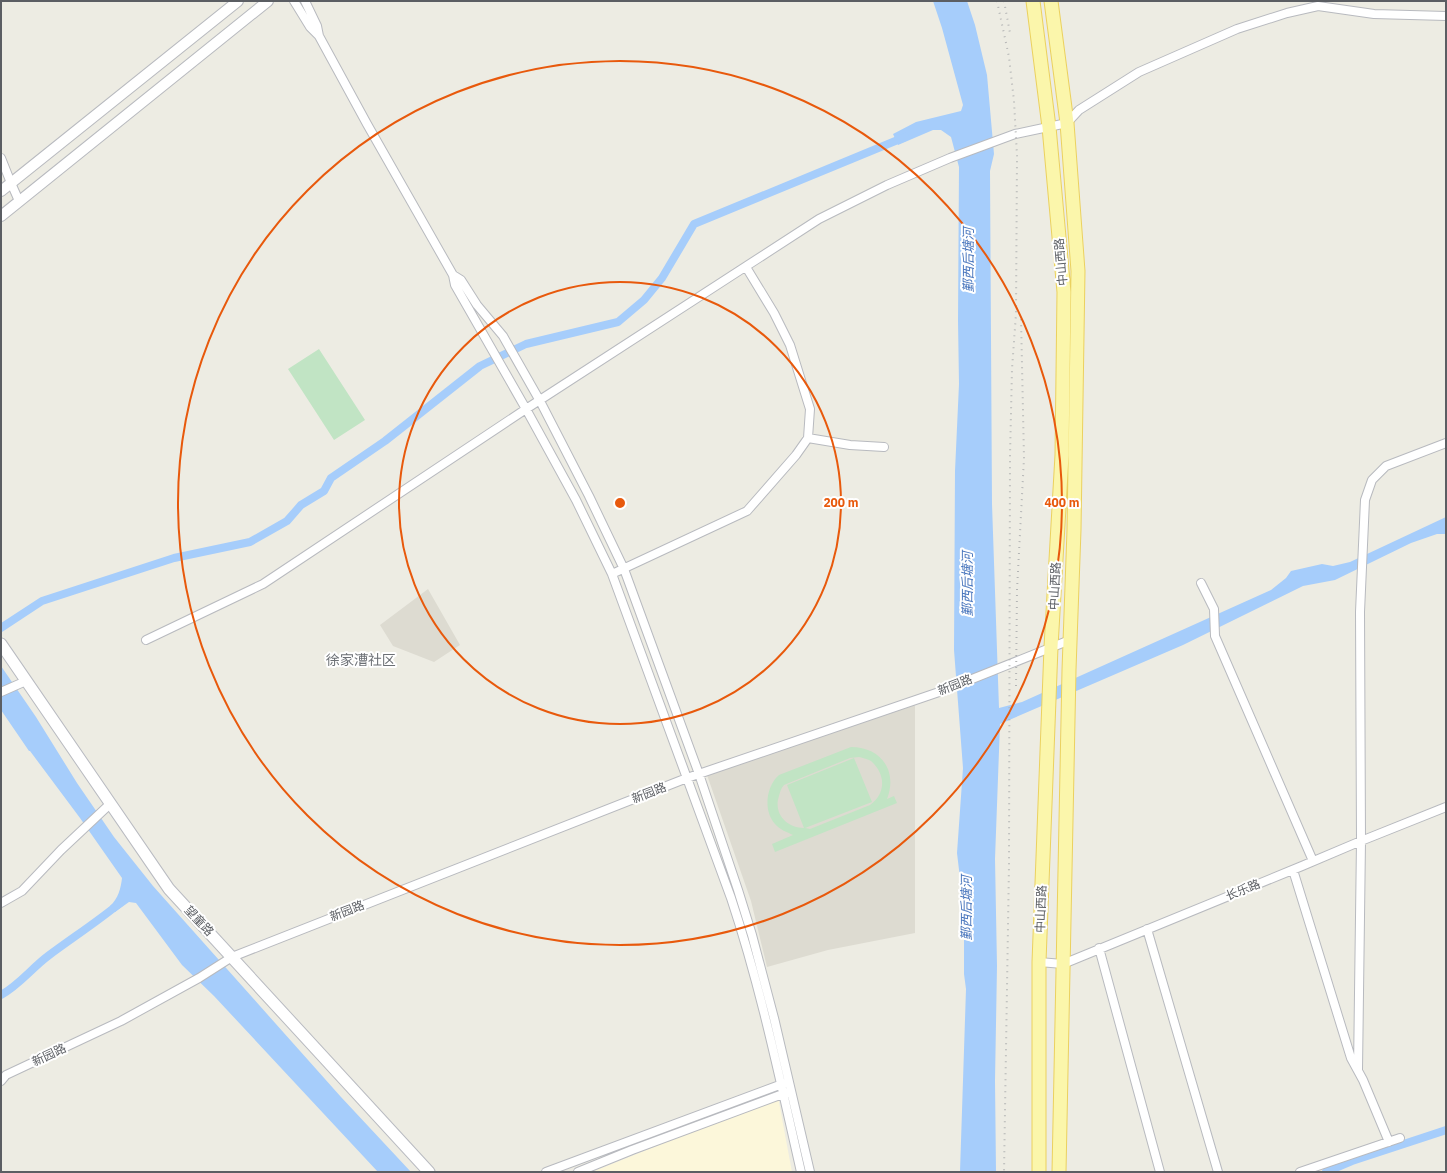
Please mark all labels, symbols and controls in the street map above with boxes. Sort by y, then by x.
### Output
water label: 鄞西后塘河 [960,225,977,293]
street label: 中山西路 [1051,237,1070,287]
text: 200 m [823,495,859,510]
text: 400 m [1044,495,1080,510]
centre of rings [613,496,627,510]
water label: 鄞西后塘河 [959,549,976,617]
street label: 中山西路 [1046,562,1063,610]
district label: 徐家漕社区 [326,651,396,669]
street label: 新园路 [935,671,974,698]
street label: 新园路 [629,779,668,806]
water label: 鄞西后塘河 [958,873,975,941]
street label: 长乐路 [1223,876,1262,903]
street label: 中山西路 [1032,885,1049,933]
street label: 新园路 [327,897,366,924]
street label: 望童路 [182,902,217,939]
street label: 新园路 [29,1040,68,1069]

